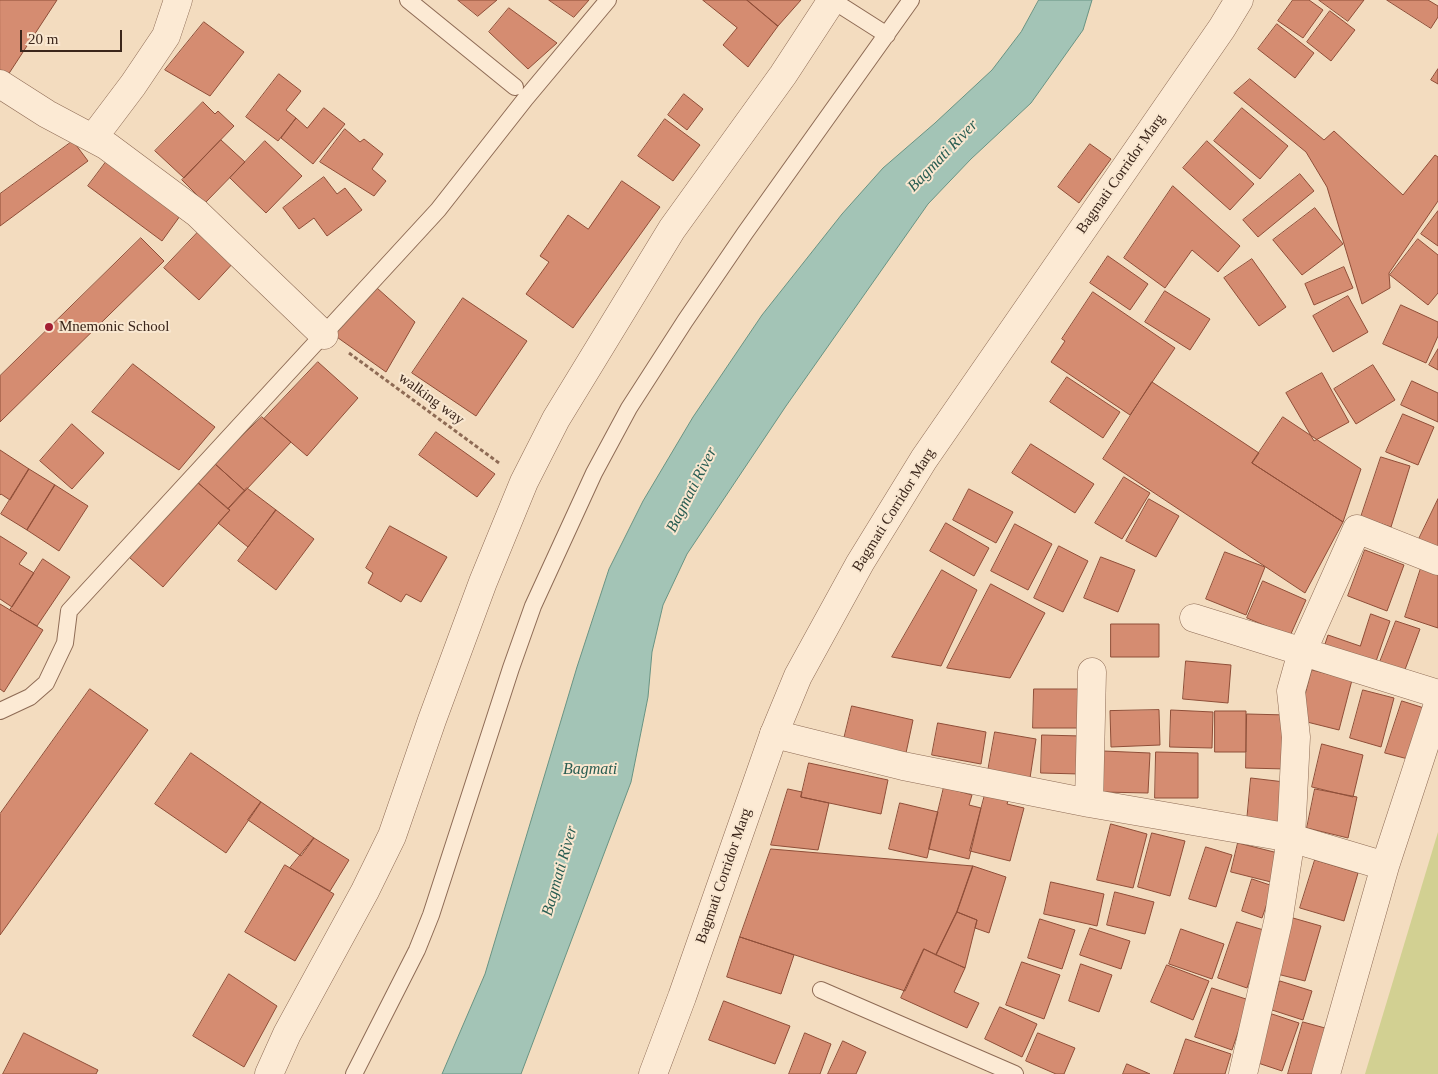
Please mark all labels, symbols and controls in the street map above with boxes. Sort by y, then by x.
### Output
scale bar [22,20,125,52]
text: 20 m [28,31,58,47]
street label: Bagmati Corridor Marg [1073,111,1169,237]
water label: Bagmati River [904,116,982,196]
place label: Mnemonic School [59,318,169,336]
marker: Mnemonic School [43,321,55,333]
street label: walking way [395,369,467,429]
water label: Bagmati River [662,444,722,536]
street label: Bagmati Corridor Marg [849,445,939,575]
water label: Bagmati [563,760,617,780]
street label: Bagmati Corridor Marg [692,806,756,946]
water label: Bagmati River [538,824,582,918]

